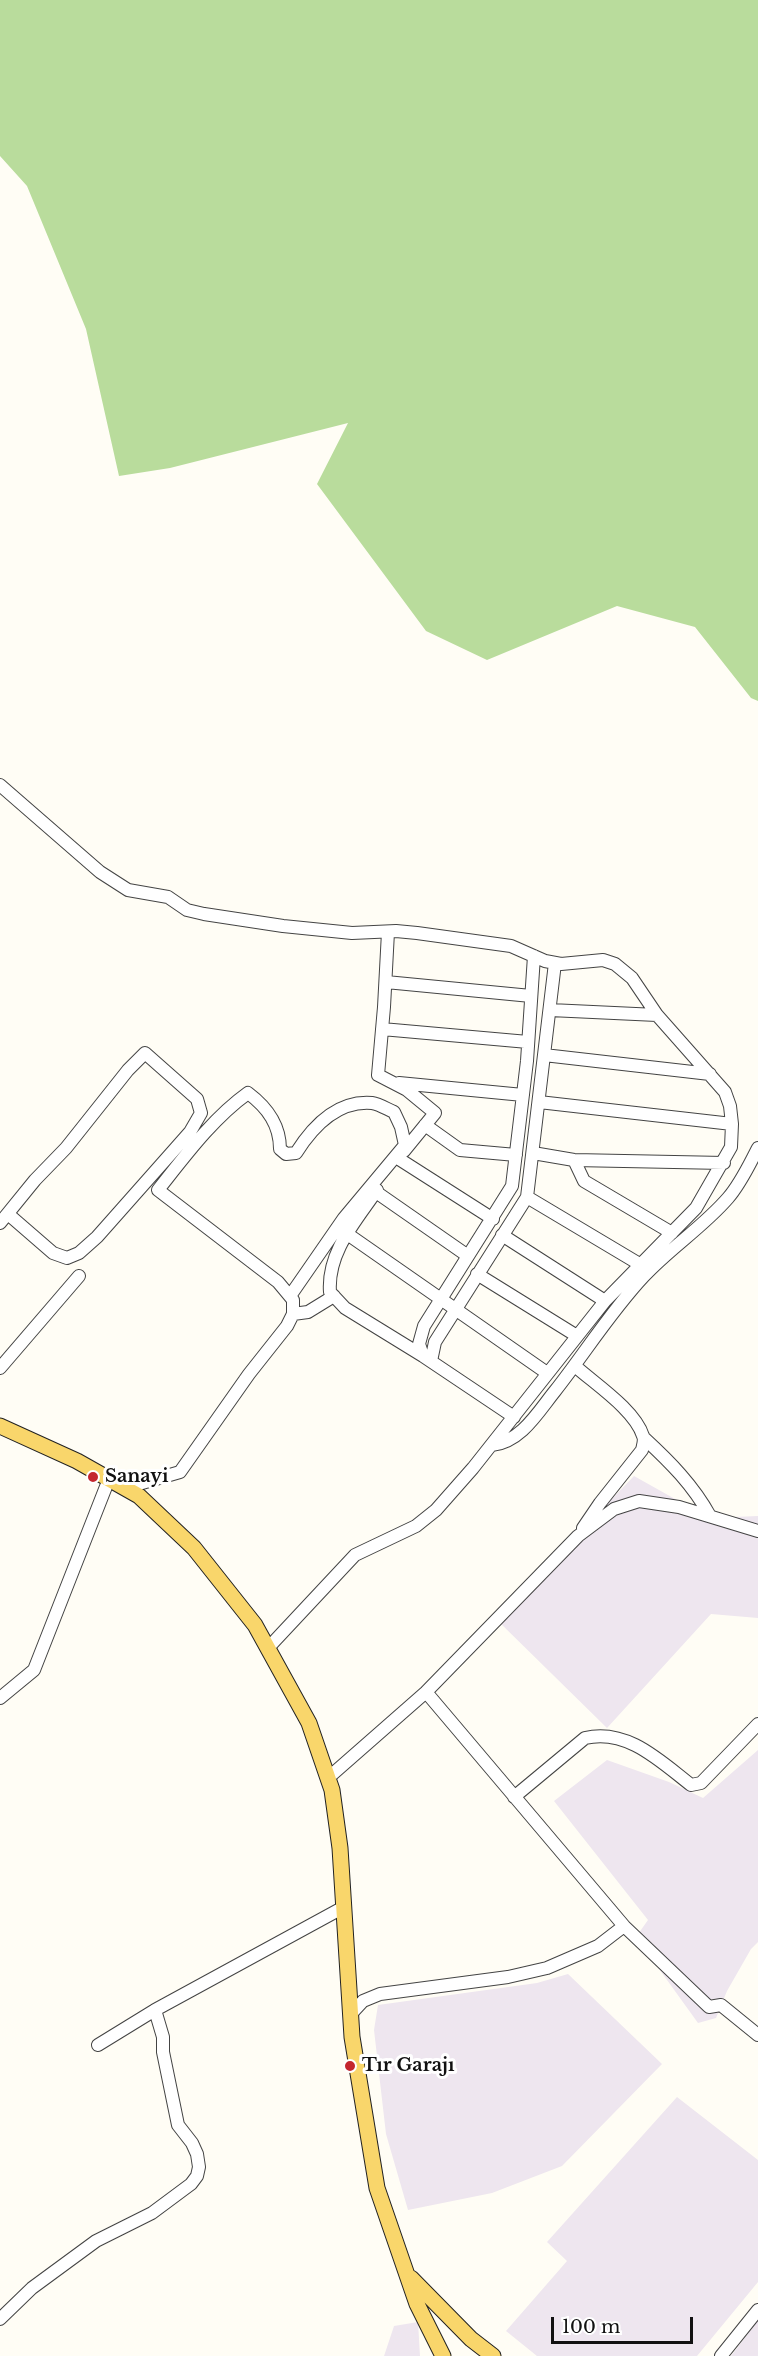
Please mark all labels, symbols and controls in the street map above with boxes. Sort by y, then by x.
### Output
place label: Sanayi [105,1466,168,1488]
marker: Sanayi [86,1470,100,1484]
place label: Tır Garajı [362,2055,454,2077]
marker: Tır Garajı [343,2059,357,2073]
scale bar [554,2305,696,2343]
text: 100 m [562,2316,620,2338]

